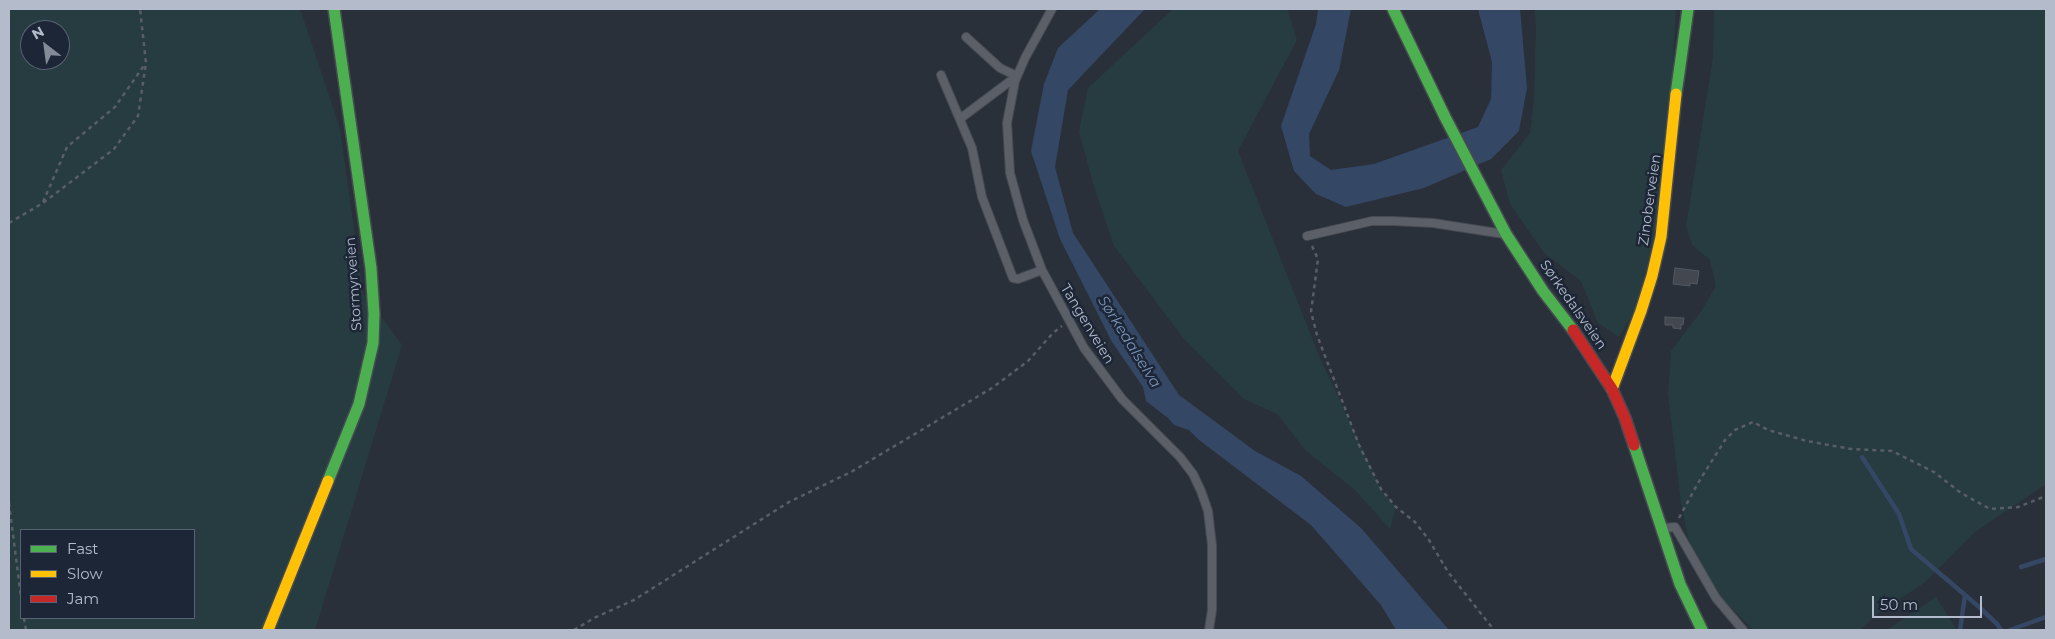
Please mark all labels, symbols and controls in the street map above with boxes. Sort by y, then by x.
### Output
north arrow [20,20,70,70]
text: N [29,22,47,43]
street label: Zinoberveien [1635,153,1665,247]
street label: Stormyrveien [342,237,366,331]
street label: Sørkedalsveien [1536,257,1610,353]
street label: Tangenveien [1057,281,1117,367]
water label: Sørkedalselva [1094,293,1164,391]
legend [20,529,195,619]
text: Fast [67,539,98,558]
text: Slow [67,564,103,583]
scale bar [1875,586,1985,618]
text: Jam [67,589,99,608]
text: 50 m [1880,595,1918,614]

